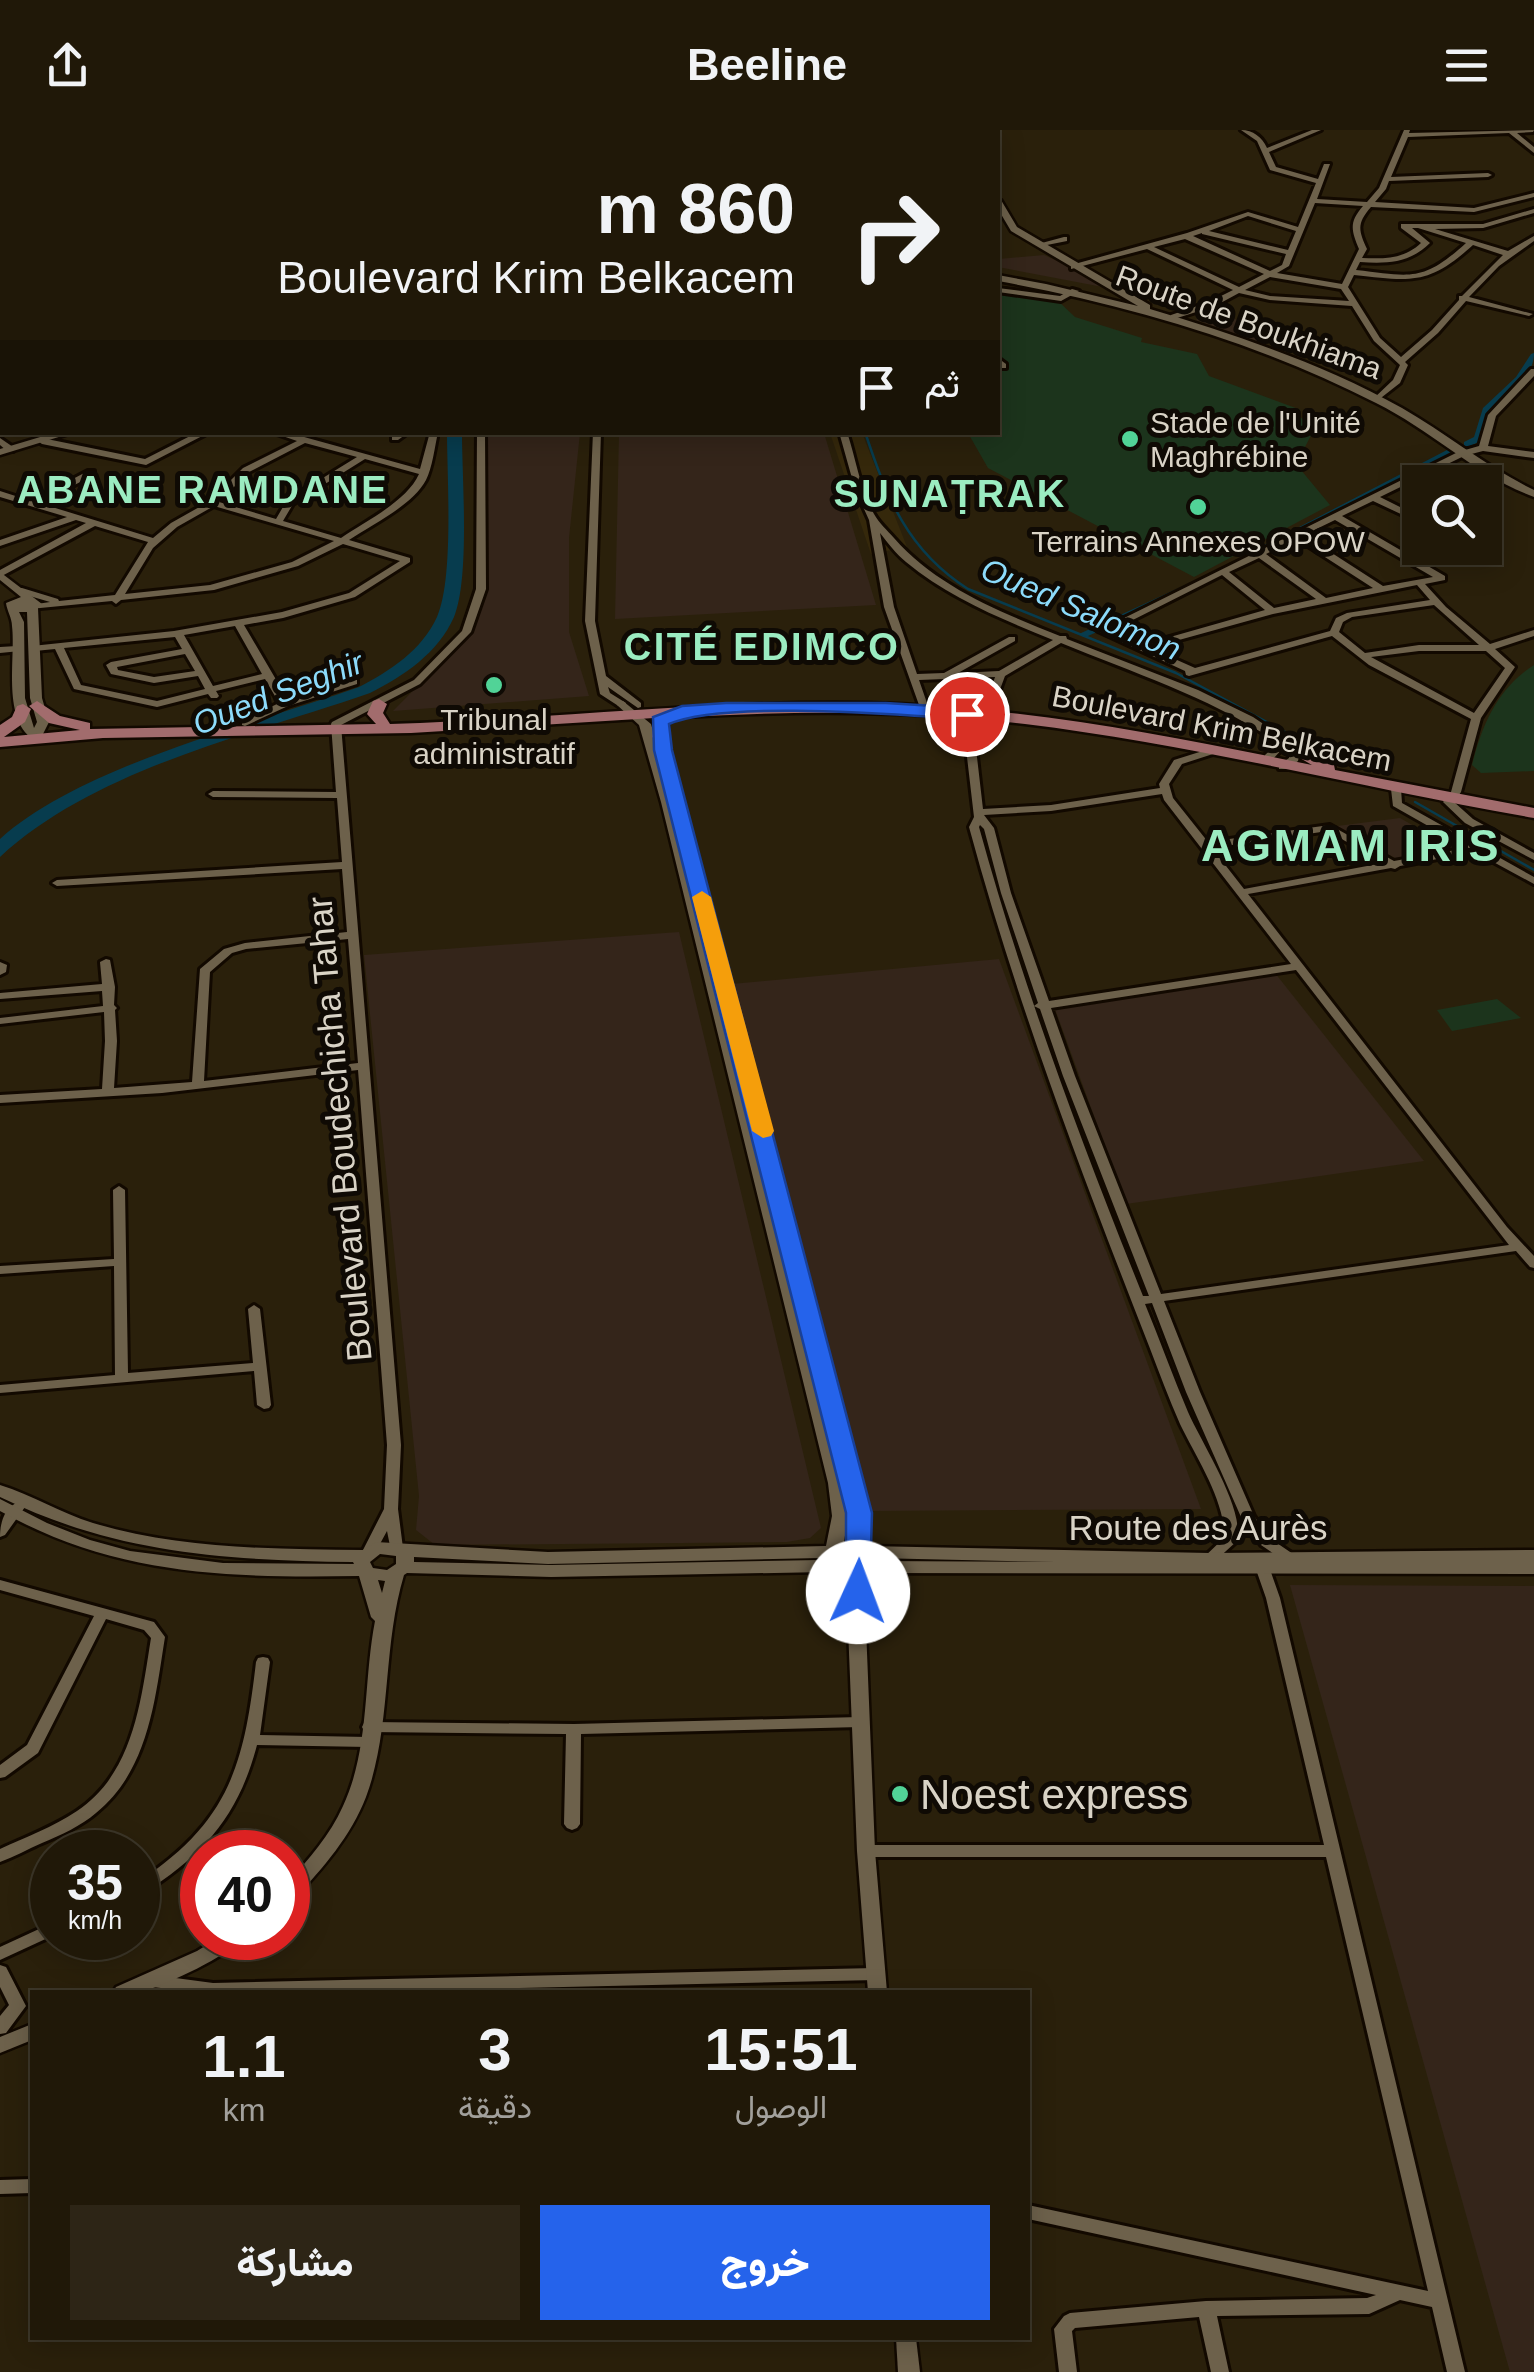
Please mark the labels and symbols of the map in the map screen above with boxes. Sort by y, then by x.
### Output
street label: Route de Boukhiama [1112,259,1387,386]
place label: Stade de l'Unité Maghrébine [1150,406,1361,473]
marker: Stade de l'Unité Maghrébine [1119,428,1141,450]
district label: ABANE RAMDANE [17,469,389,511]
district label: SUNAṬRAK [833,473,1067,515]
marker: Terrains Annexes OPOW [1187,496,1209,518]
place label: Terrains Annexes OPOW [1031,525,1365,558]
water label: Oued Salomon [976,551,1186,667]
district label: CITÉ EDIMCO [624,625,900,668]
water label: Oued Seghir [188,644,370,742]
pin [925,672,1010,757]
marker: Tribunal administratif [483,674,505,696]
street label: Boulevard Krim Belkacem [1049,679,1395,777]
place label: Tribunal administratif [413,703,576,770]
district label: AGMAM IRIS [1201,820,1501,871]
street label: Boulevard Boudechicha Tahar [299,895,379,1363]
street label: Route des Aurès [1069,1508,1327,1547]
position arrow [806,1540,910,1644]
place label: Noest express [920,1771,1188,1818]
marker: Noest express [889,1783,911,1805]
speed limit sign: 40 [180,1830,310,1960]

